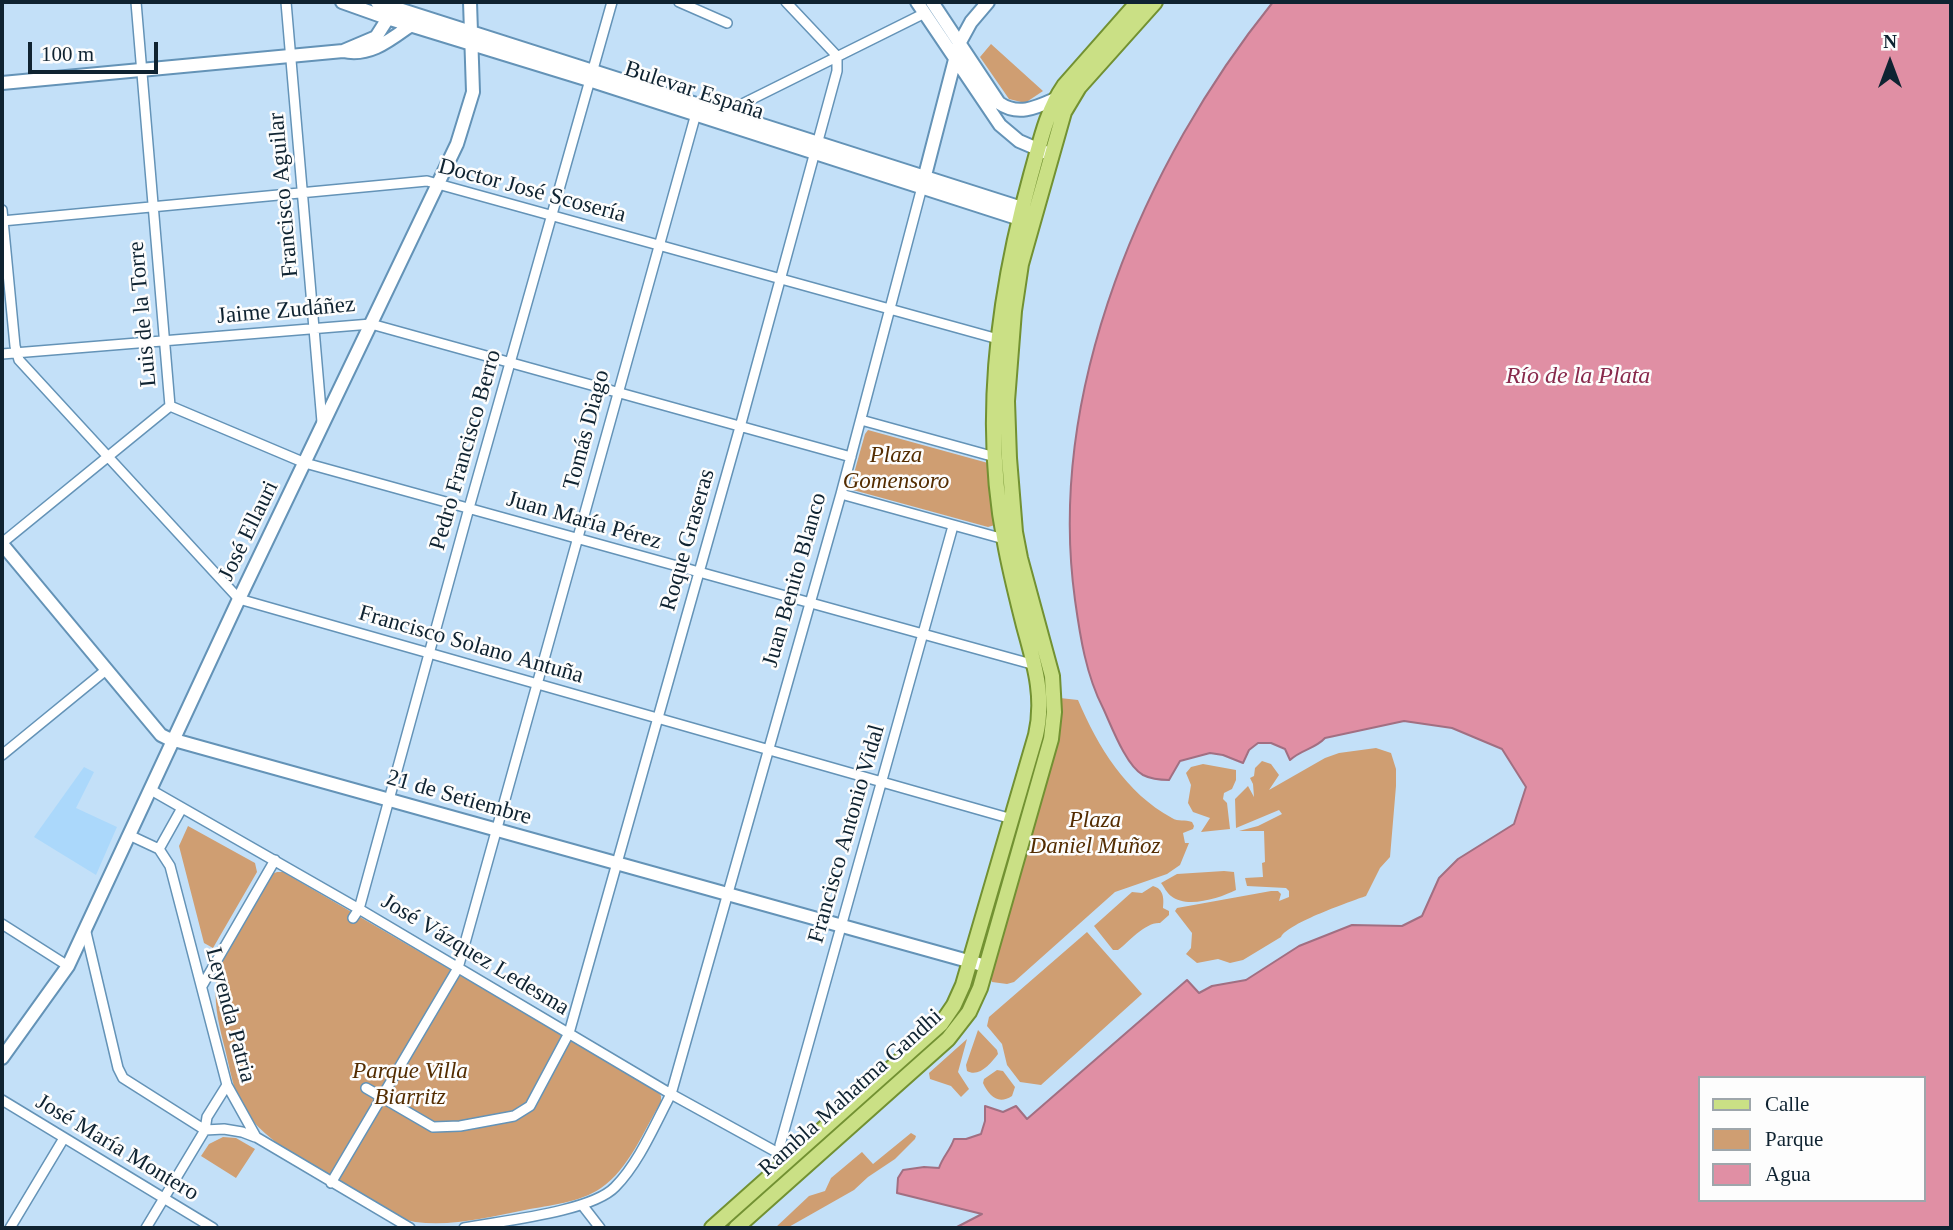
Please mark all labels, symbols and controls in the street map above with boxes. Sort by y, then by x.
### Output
scale bar [32,28,161,72]
north arrow [1855,28,1925,98]
text: N [1883,31,1897,52]
text: 100 m [41,42,94,66]
street label: Bulevar España [621,55,767,127]
street label: Francisco Aguilar [263,111,305,279]
street label: Doctor José Scosería [435,153,629,229]
street label: Luis de la Torre [123,240,163,388]
street label: Jaime Zudáñez [216,291,356,331]
street label: Pedro Francisco Berro [424,347,508,553]
water label: Río de la Plata [1506,363,1650,391]
street label: Tomás Diago [558,367,616,493]
park label: Plaza Gomensoro [843,442,949,496]
street label: Roque Graseras [655,466,721,614]
street label: José Ellauri [213,476,285,586]
street label: Juan María Pérez [503,486,665,556]
street label: Juan Benito Blanco [757,490,833,670]
street label: Francisco Solano Antuña [355,600,587,690]
street label: Francisco Antonio Vidal [803,722,891,946]
street label: 21 de Setiembre [383,764,535,832]
park label: Plaza Daniel Muñoz [1030,807,1160,861]
street label: José Vázquez Ledesma [376,888,574,1022]
street label: Leyenda Patria [199,945,261,1085]
street label: Rambla Mahatma Gandhi [753,1003,949,1183]
park label: Parque Villa Biarritz [352,1058,468,1112]
legend [1698,1076,1925,1202]
street label: José María Montero [31,1088,203,1208]
text: Calle [1765,1092,1809,1116]
text: Parque [1765,1127,1823,1151]
text: Agua [1765,1162,1811,1186]

